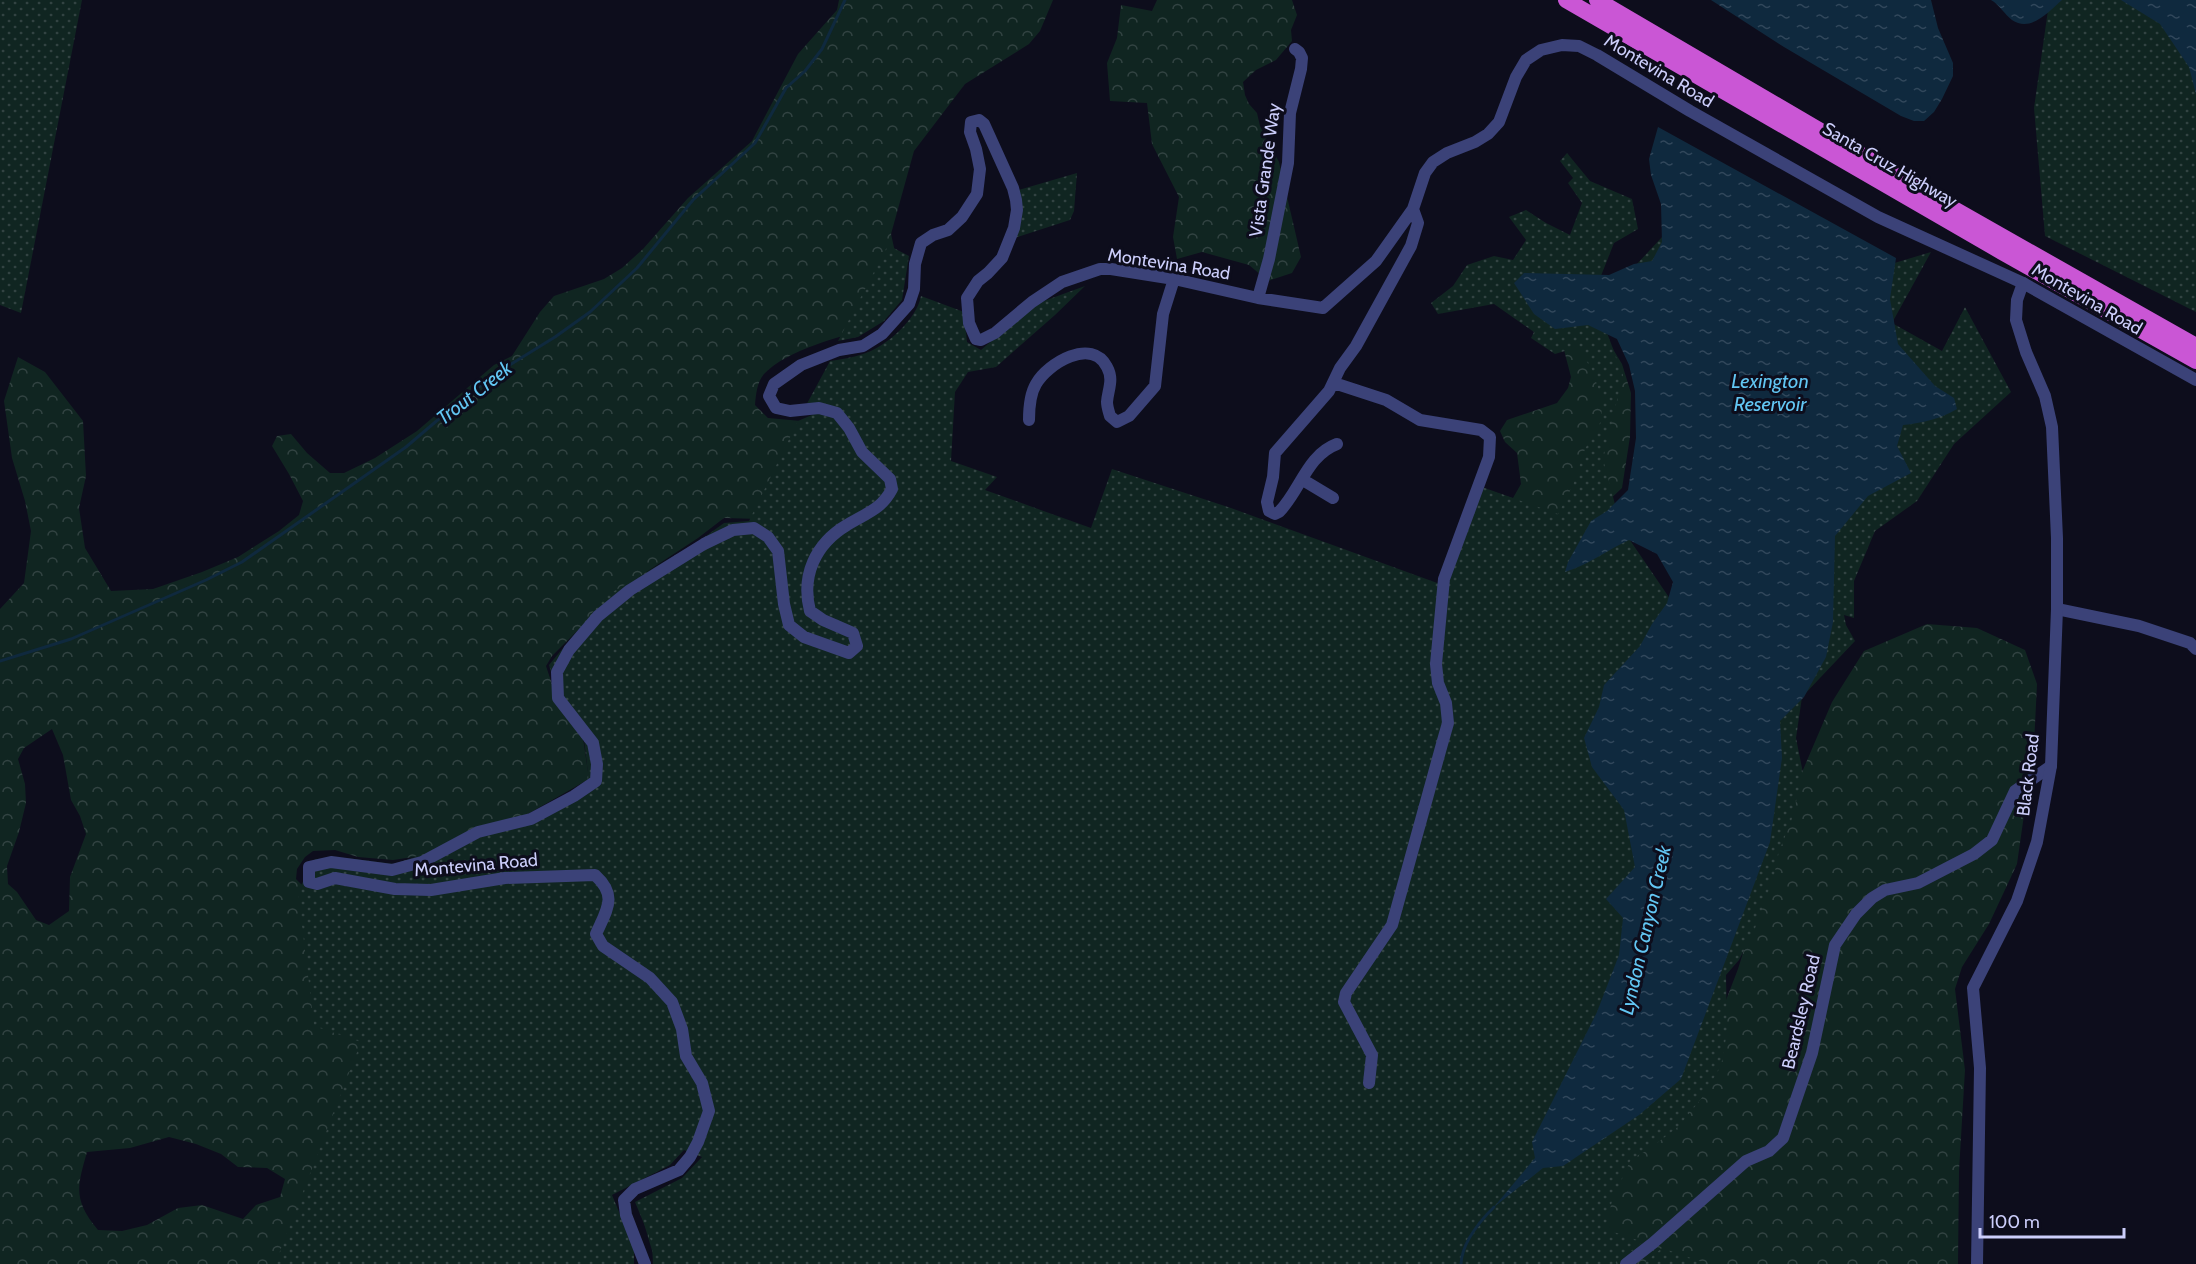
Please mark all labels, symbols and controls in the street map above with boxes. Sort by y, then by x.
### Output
street label: Montevina Road [1600,30,1718,112]
street label: Vista Grande Way [1245,102,1285,238]
street label: Santa Cruz Highway [1819,118,1961,212]
street label: Montevina Road [1106,243,1232,285]
street label: Montevina Road [2028,259,2146,339]
water label: Trout Creek [431,355,518,430]
water label: Lexington Reservoir [1731,369,1809,416]
street label: Black Road [2012,733,2044,817]
water label: Lyndon Canyon Creek [1614,842,1676,1017]
street label: Montevina Road [413,849,539,881]
street label: Beardsley Road [1777,953,1825,1071]
scale bar [1980,1201,2124,1239]
text: 100 m [1989,1211,2040,1233]

